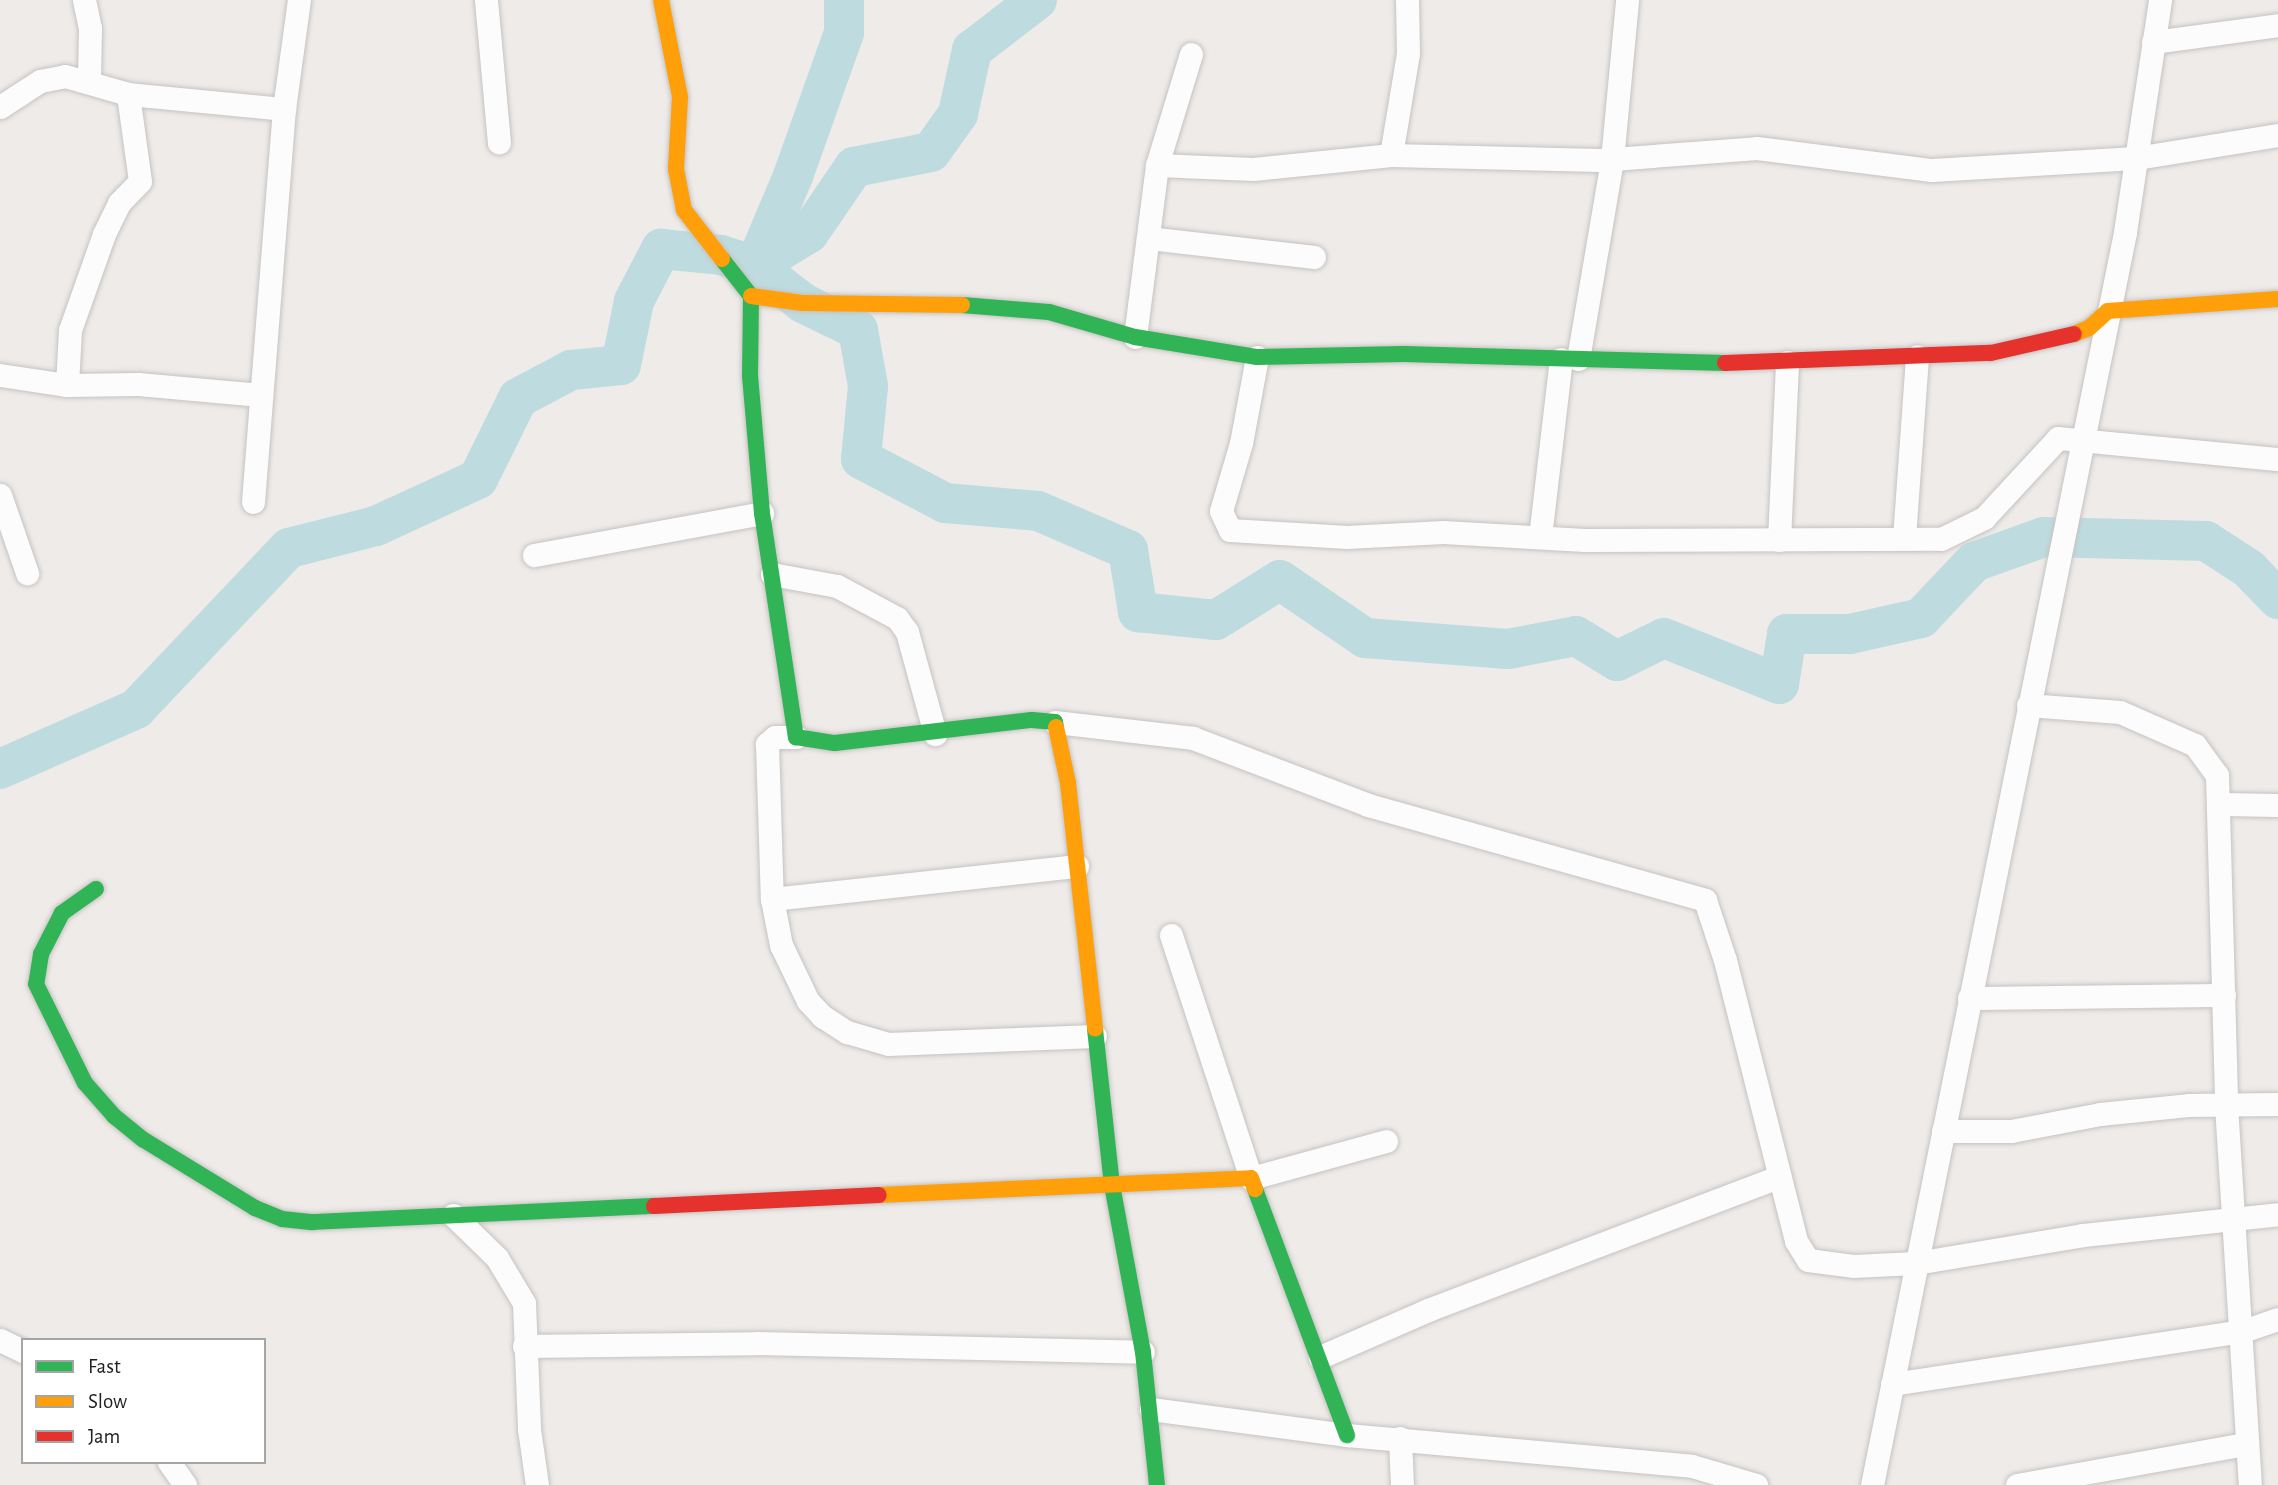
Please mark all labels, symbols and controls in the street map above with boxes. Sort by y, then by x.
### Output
legend [21,1338,266,1464]
text: Fast [88,1356,121,1377]
text: Slow [88,1391,127,1412]
text: Jam [88,1426,120,1447]

